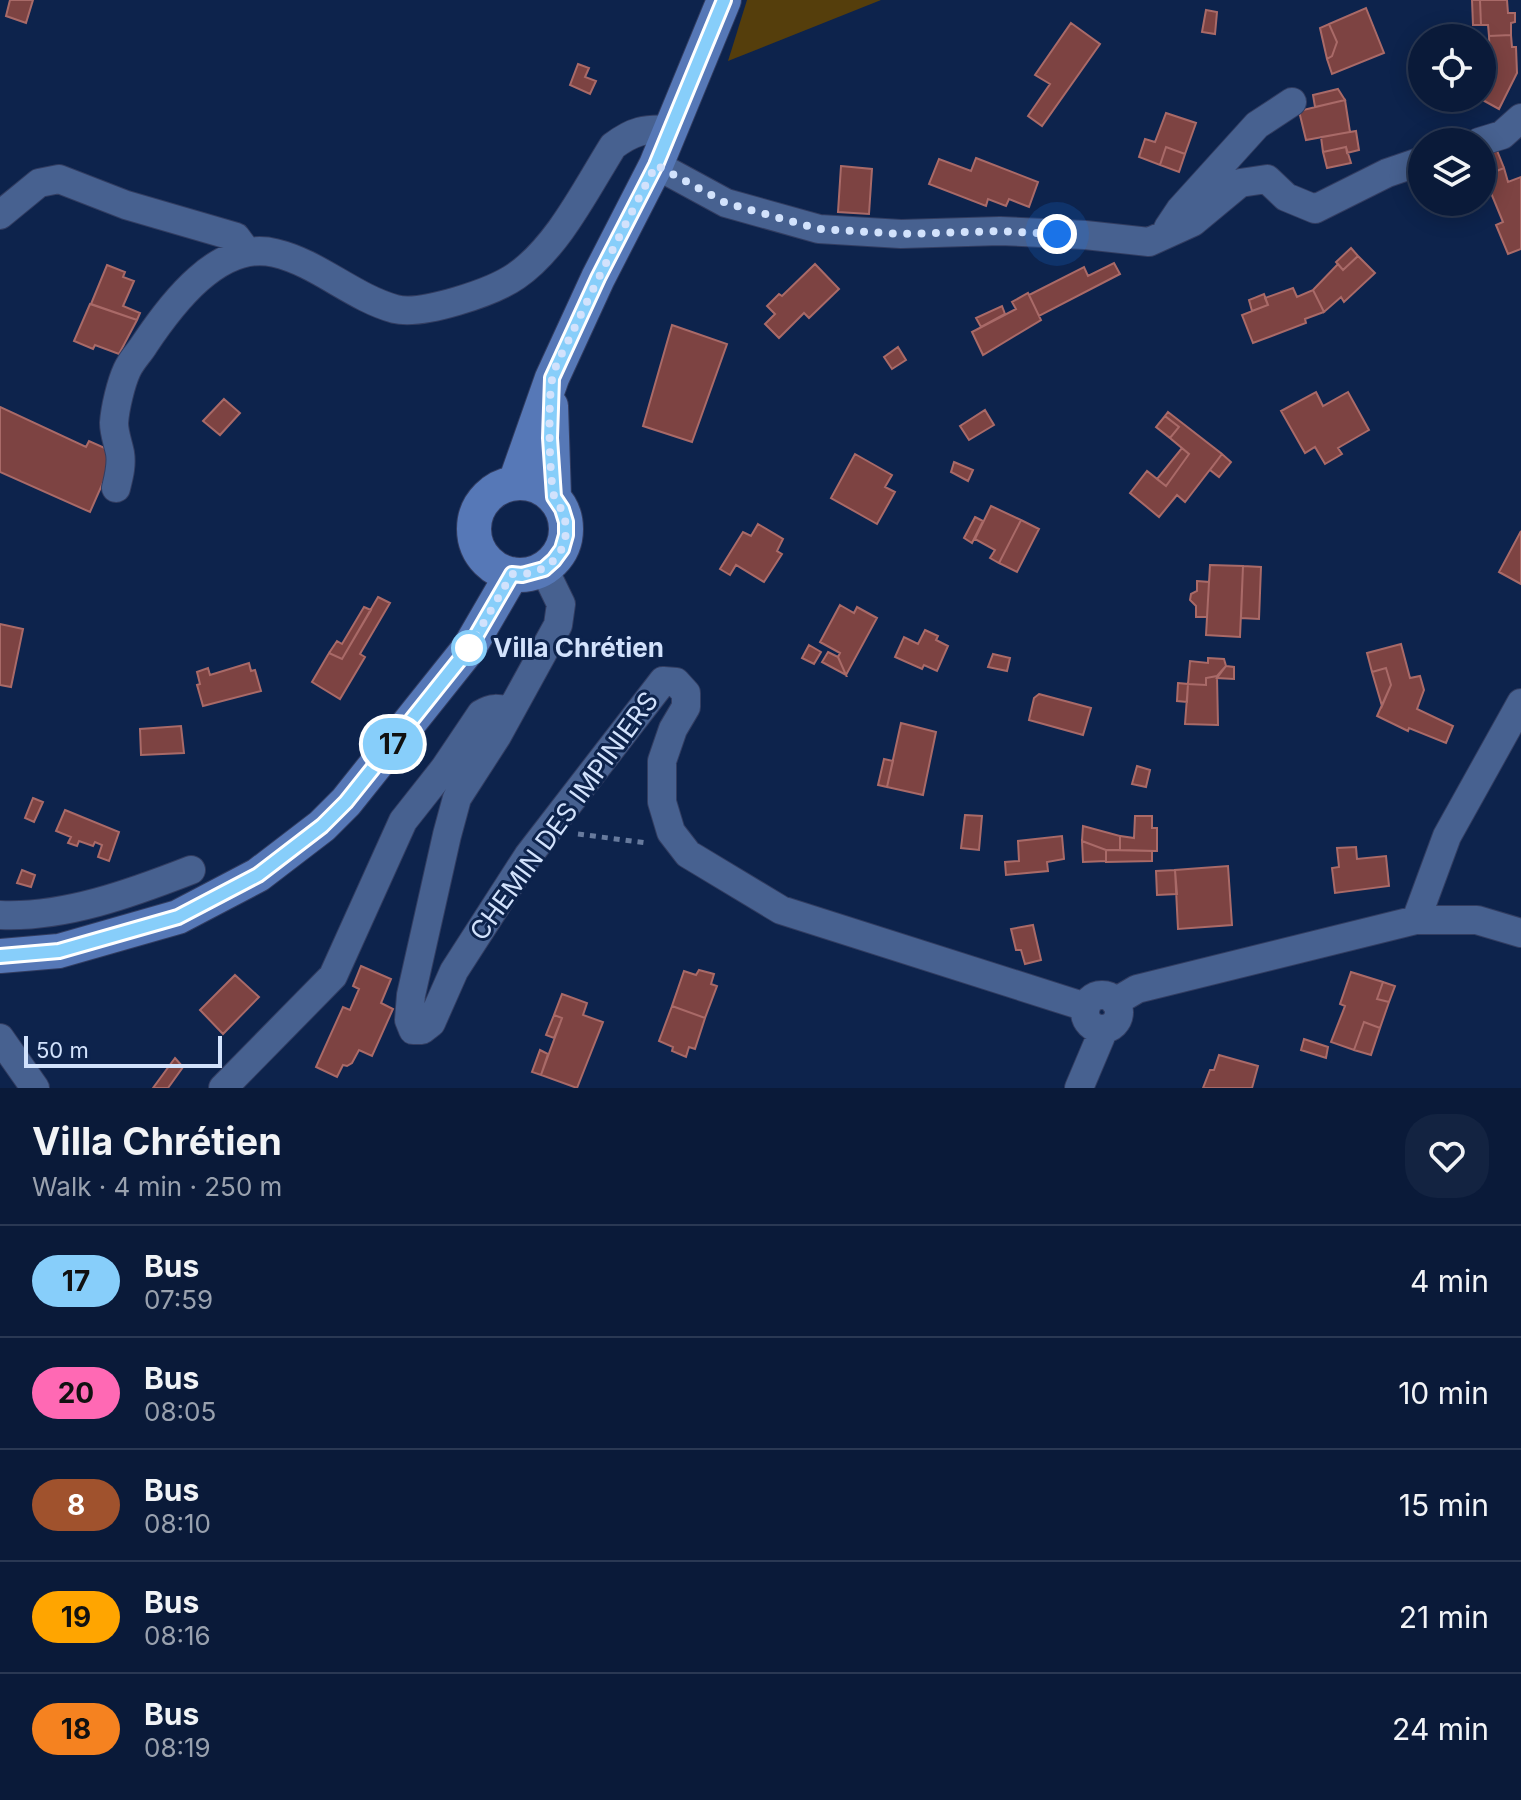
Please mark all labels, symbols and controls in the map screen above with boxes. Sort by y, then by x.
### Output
map controls [1408,24,1496,216]
button: locate [1408,24,1496,112]
button: layers [1408,128,1496,216]
your location [1037,214,1077,254]
marker: Villa Chrétien [452,631,486,665]
place label: Villa Chrétien [493,632,664,663]
street label: CHEMIN DES IMPINIERS [463,685,664,946]
line badge: 17 [357,718,429,770]
text: 17 [379,727,407,761]
scale bar [24,1032,222,1068]
text: 50 m [36,1037,89,1063]
button: heart [1405,1114,1489,1198]
text: Villa Chrétien [32,1118,282,1164]
text: Walk · 4 min · 250 m [32,1171,282,1202]
text: Bus [144,1248,199,1284]
text: 4 min [1410,1263,1489,1299]
text: 17 [62,1264,90,1298]
text: 07:59 [144,1284,213,1315]
text: Bus [144,1360,199,1396]
text: 10 min [1398,1375,1489,1411]
text: 20 [58,1376,94,1410]
text: 08:05 [144,1396,216,1427]
text: Bus [144,1472,199,1508]
text: 15 min [1399,1487,1489,1523]
text: 8 [67,1488,85,1522]
text: 08:10 [144,1508,211,1539]
text: Bus [144,1584,199,1620]
text: 21 min [1399,1599,1489,1635]
text: 19 [61,1600,91,1634]
text: 08:16 [144,1620,211,1651]
text: Bus [144,1696,199,1732]
text: 24 min [1392,1711,1489,1747]
text: 18 [61,1712,91,1746]
text: 08:19 [144,1732,211,1763]

